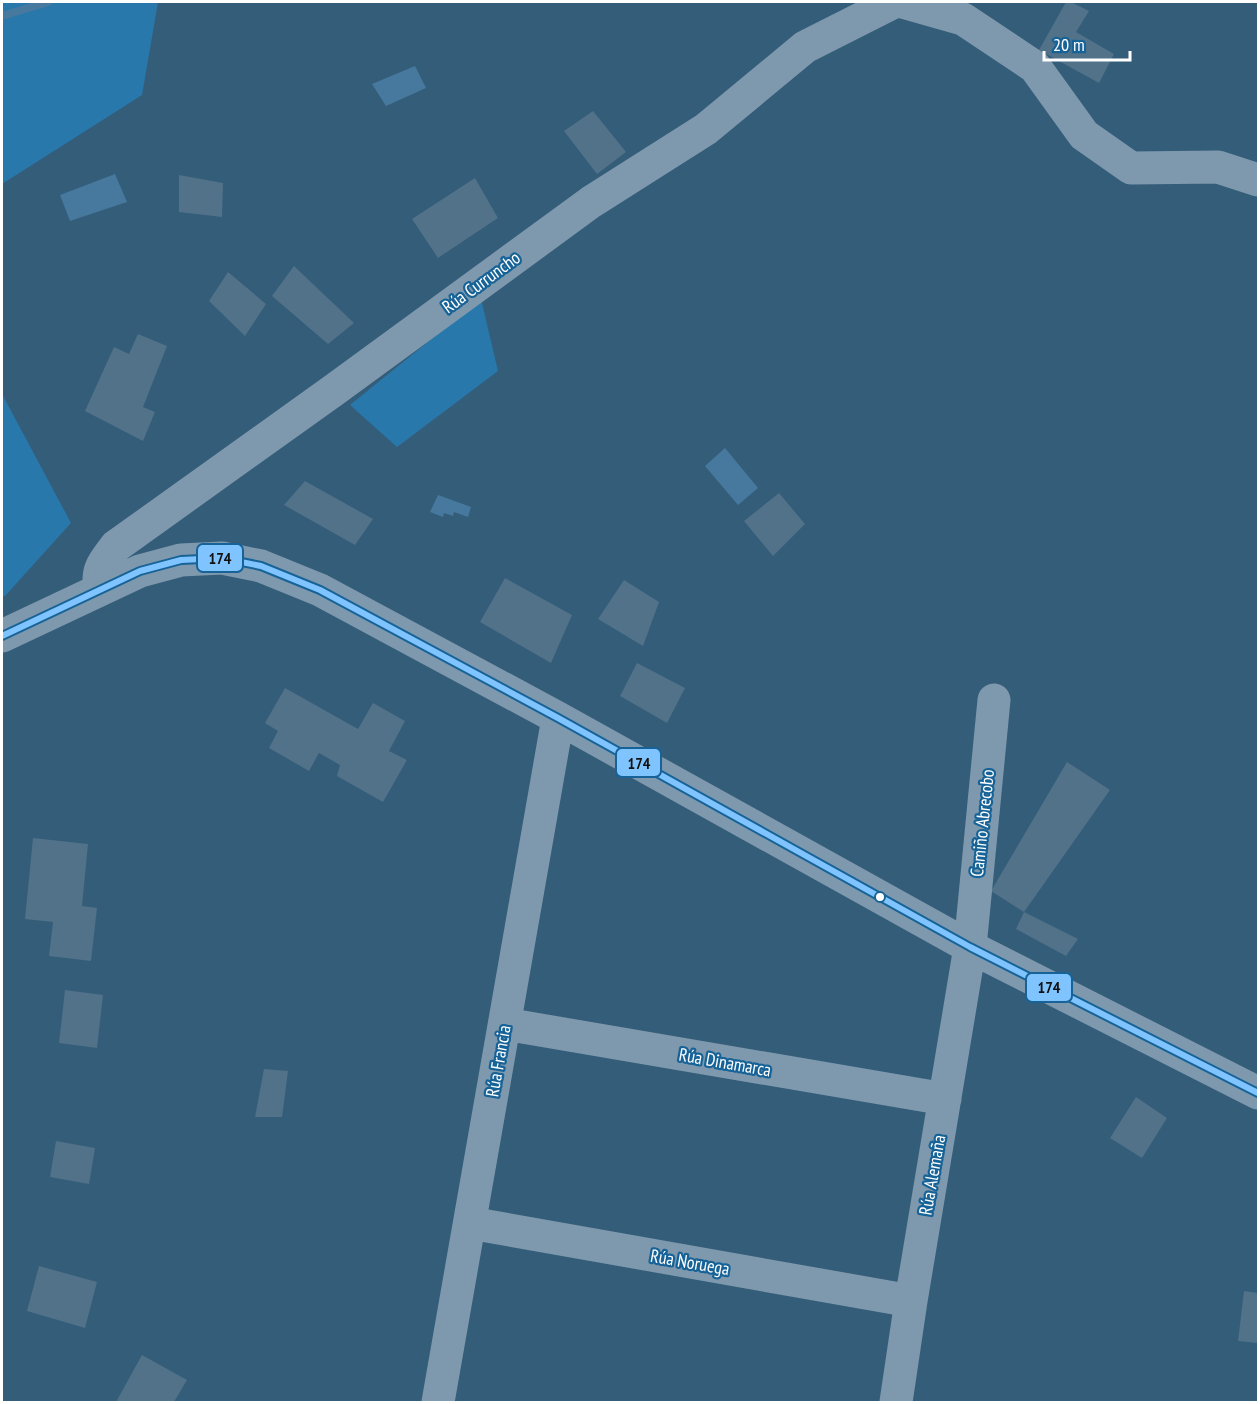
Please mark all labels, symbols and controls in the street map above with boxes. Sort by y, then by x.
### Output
scale bar [1044,24,1130,62]
text: 20 m [1053,33,1085,56]
street label: Rúa Curruncho [437,246,525,318]
line badge: 174 [197,544,243,572]
text: 174 [209,548,232,568]
line badge: 174 [616,748,661,777]
text: 174 [628,753,651,773]
street label: Camiño Abrecobo [965,768,999,878]
unlabelled marker [874,891,886,903]
line badge: 174 [1026,973,1072,1002]
text: 174 [1038,977,1061,997]
street label: Rúa Francia [480,1023,516,1099]
street label: Rúa Dinamarca [677,1043,773,1081]
street label: Rúa Alemaña [914,1133,950,1217]
street label: Rúa Noruega [649,1244,731,1280]

